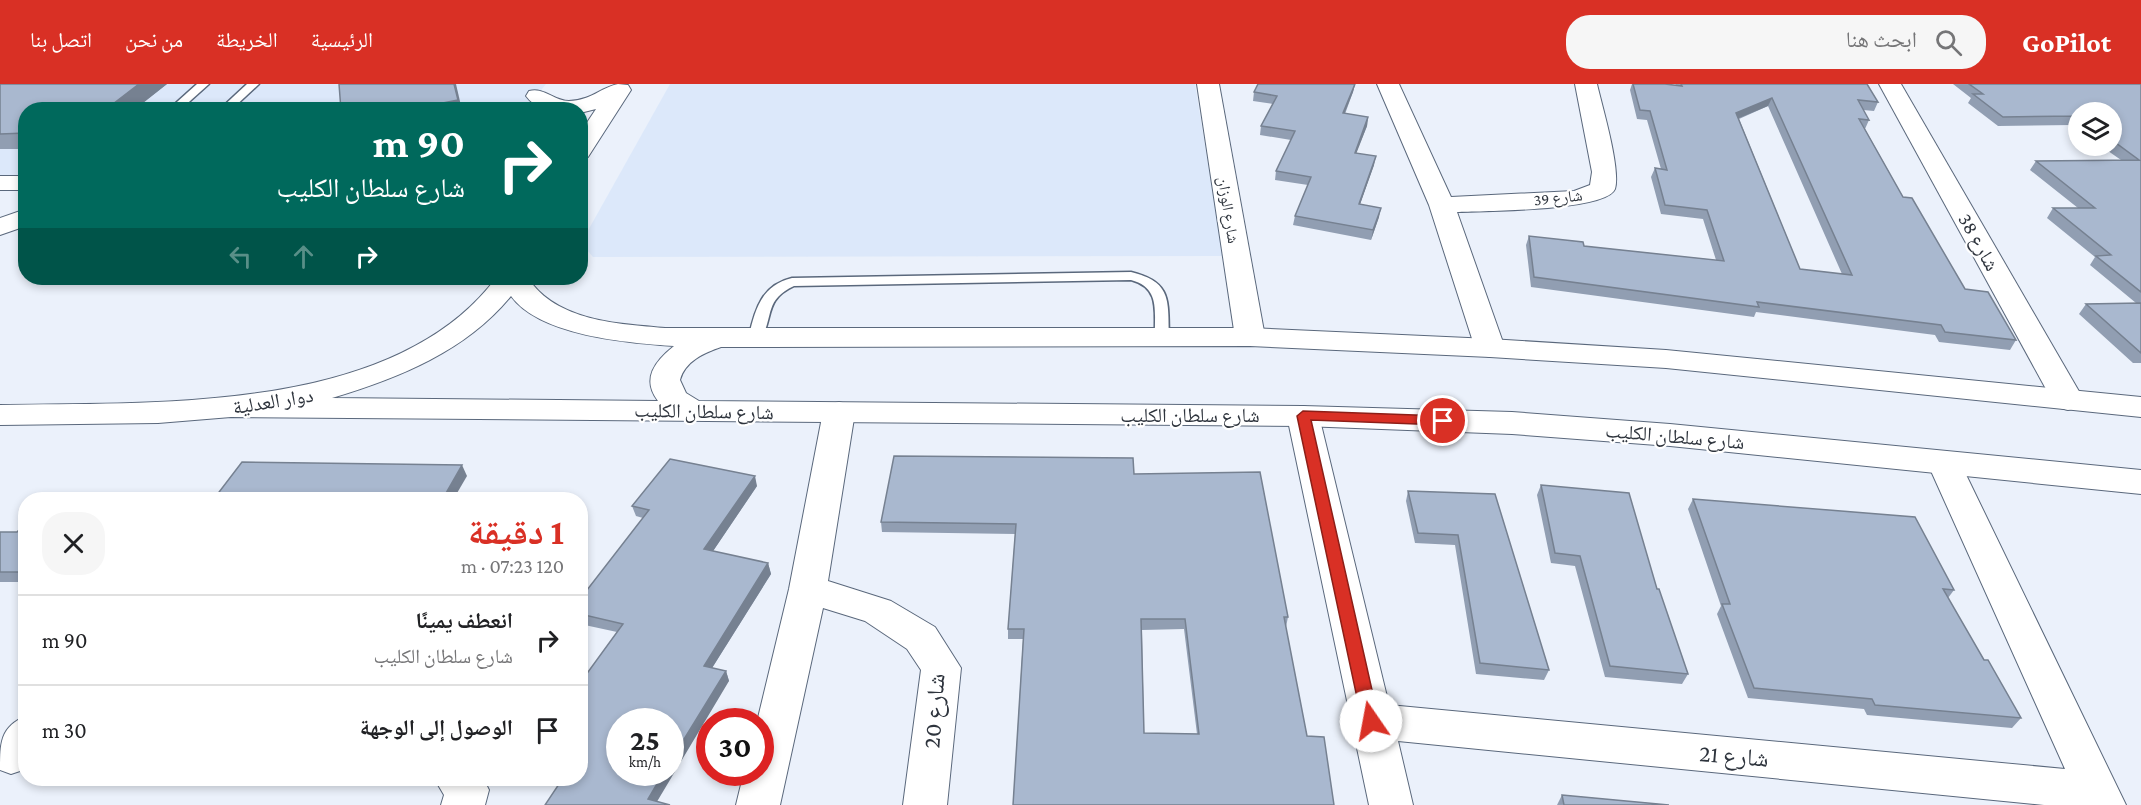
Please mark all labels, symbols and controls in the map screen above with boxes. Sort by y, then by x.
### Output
search box [1566,15,1986,69]
icon: search [1932,26,1965,59]
text: ابحث هنا [1846,27,1917,52]
text: GoPilot [2022,27,2111,58]
text: اتصل بنا [30,28,92,52]
text: من نحن [125,28,183,52]
text: الخريطة [216,28,278,52]
text: الرئيسية [311,28,373,52]
map controls [2068,102,2122,156]
button: layers [2068,102,2122,156]
text: 90 m [373,119,465,166]
icon: right [486,126,564,204]
text: شارع سلطان الكليب [277,173,465,203]
street label: شارع الوزان [1213,175,1242,245]
street label: شارع 39 [1533,186,1584,211]
street label: شارع 38 [1953,210,2004,275]
icon: left [224,240,257,273]
icon: ahead [287,240,320,273]
icon: right [350,240,383,273]
street label: دوار العدلية [231,384,315,419]
pin [1417,395,1468,446]
street label: شارع سلطان الكليب [634,399,774,425]
street label: شارع سلطان الكليب [1120,404,1260,428]
icon: arrive [1426,404,1459,437]
street label: شارع سلطان الكليب [1604,419,1745,455]
button: close [42,512,105,575]
text: 1 دقيقة [468,512,564,552]
text: 120 m · 07:23 [461,555,564,577]
text: انعطف يمينًا [415,608,513,633]
icon: right [531,624,564,657]
text: 90 m [42,628,87,653]
text: شارع سلطان الكليب [373,645,513,667]
street label: شارع 20 [917,673,952,750]
position arrow [1339,689,1403,753]
speed limit sign: 30 [696,708,774,786]
icon: arrive [531,714,564,747]
text: الوصول إلى الوجهة [360,715,513,740]
text: 30 m [42,718,87,743]
text: 25 [630,723,660,756]
street label: شارع 21 [1698,739,1770,774]
text: km/h [629,754,661,770]

